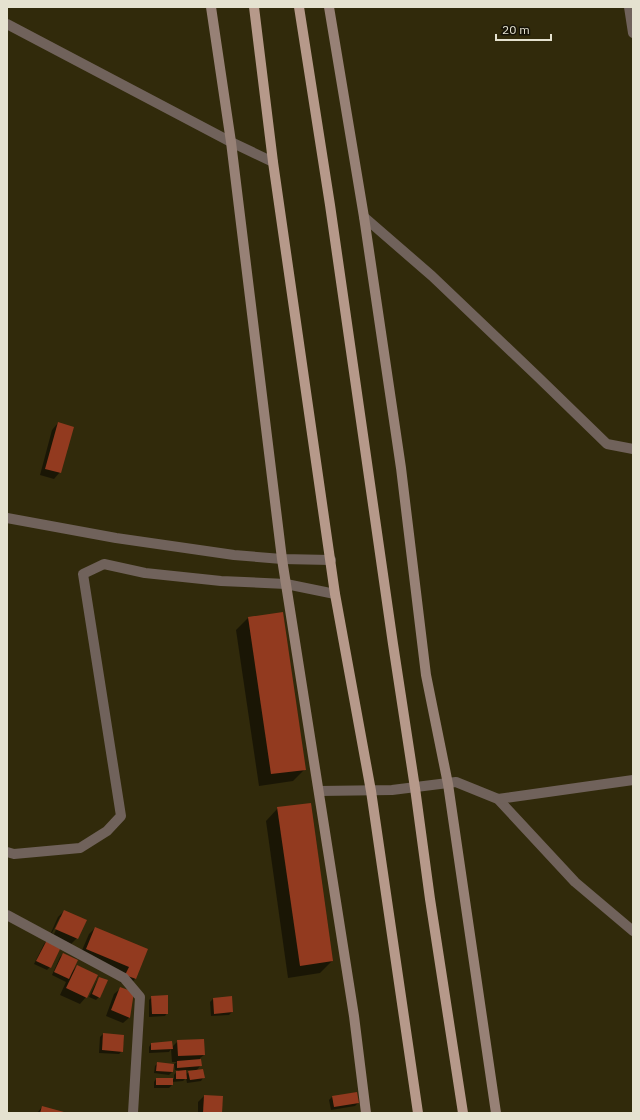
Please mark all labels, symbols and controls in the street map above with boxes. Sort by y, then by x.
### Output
scale bar [496,16,551,42]
text: 20 m [502,22,530,37]

